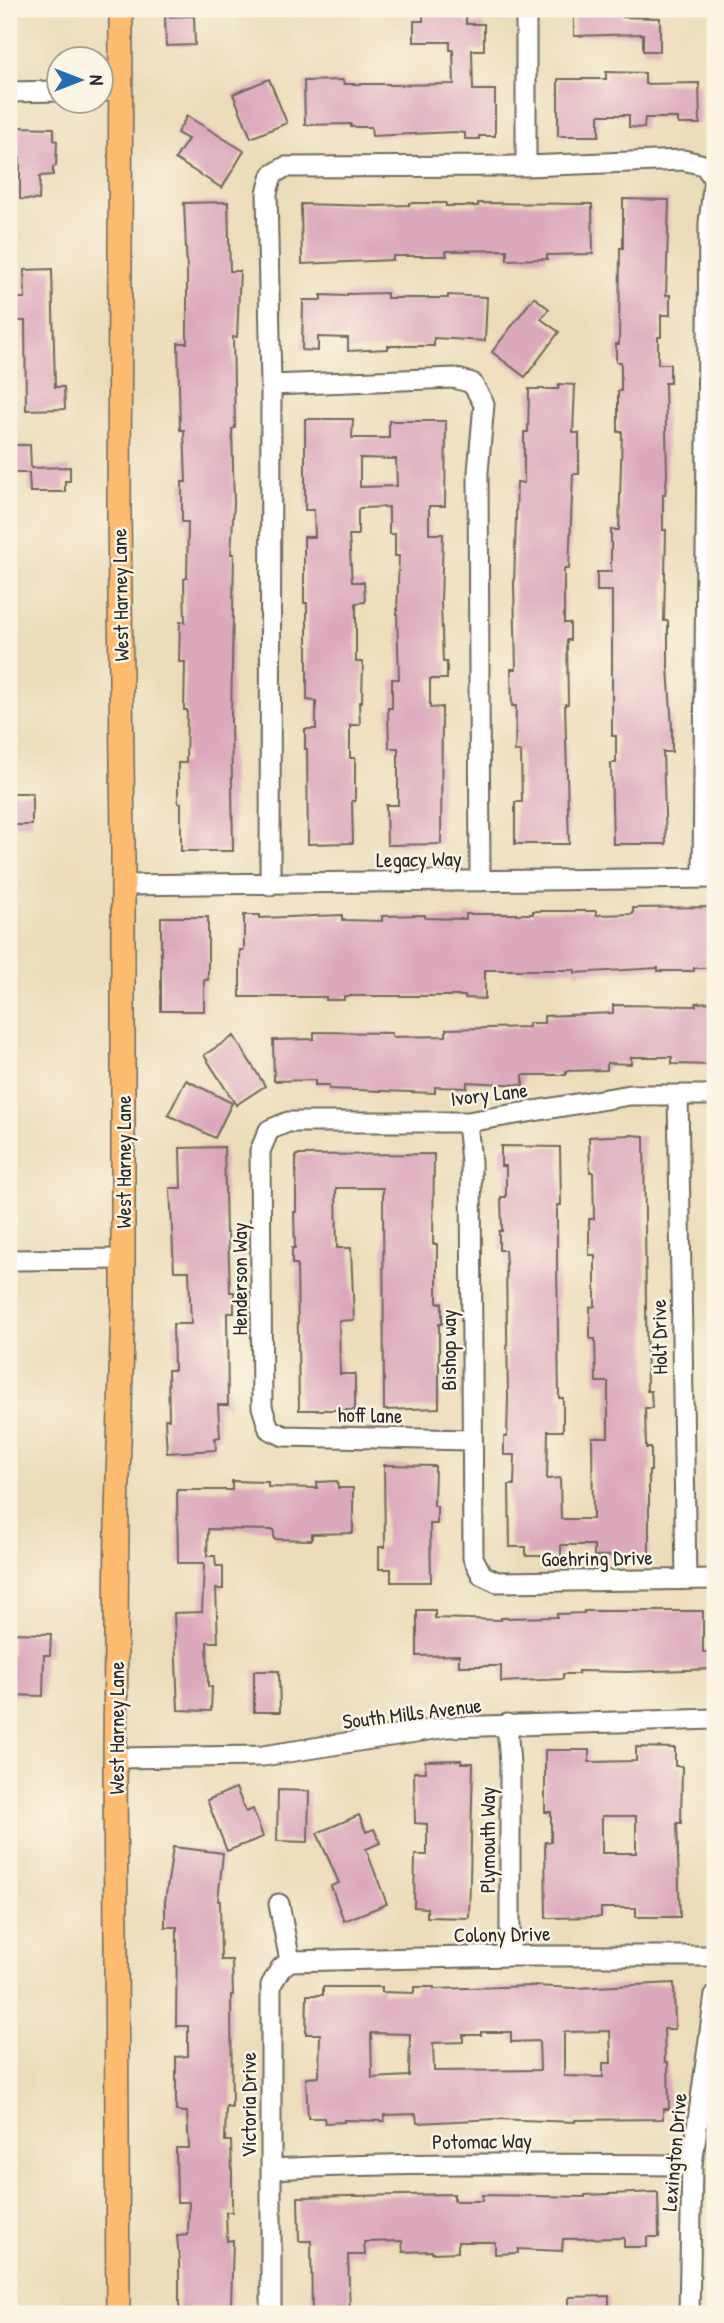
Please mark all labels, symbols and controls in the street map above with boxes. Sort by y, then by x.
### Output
north arrow [46,46,116,116]
text: N [84,75,110,85]
street label: West Harney Lane [104,528,136,662]
street label: Legacy Way [376,844,462,874]
street label: Ivory Lane [449,1075,529,1113]
street label: West Harney Lane [109,1095,138,1229]
street label: Henderson Way [225,1222,254,1336]
street label: Holt Drive [644,1299,674,1375]
street label: Bishop way [434,1309,463,1391]
street label: hoff lane [337,1400,403,1430]
street label: Goehring Drive [541,1543,653,1573]
street label: West Harney Lane [102,1661,131,1795]
street label: South Mills Avenue [341,1690,483,1736]
street label: Plymouth Way [473,1787,502,1893]
street label: Colony Drive [453,1919,551,1949]
street label: Victoria Drive [234,2052,263,2158]
street label: Lexington Drive [654,2092,694,2212]
street label: Potomac Way [432,2126,532,2156]

